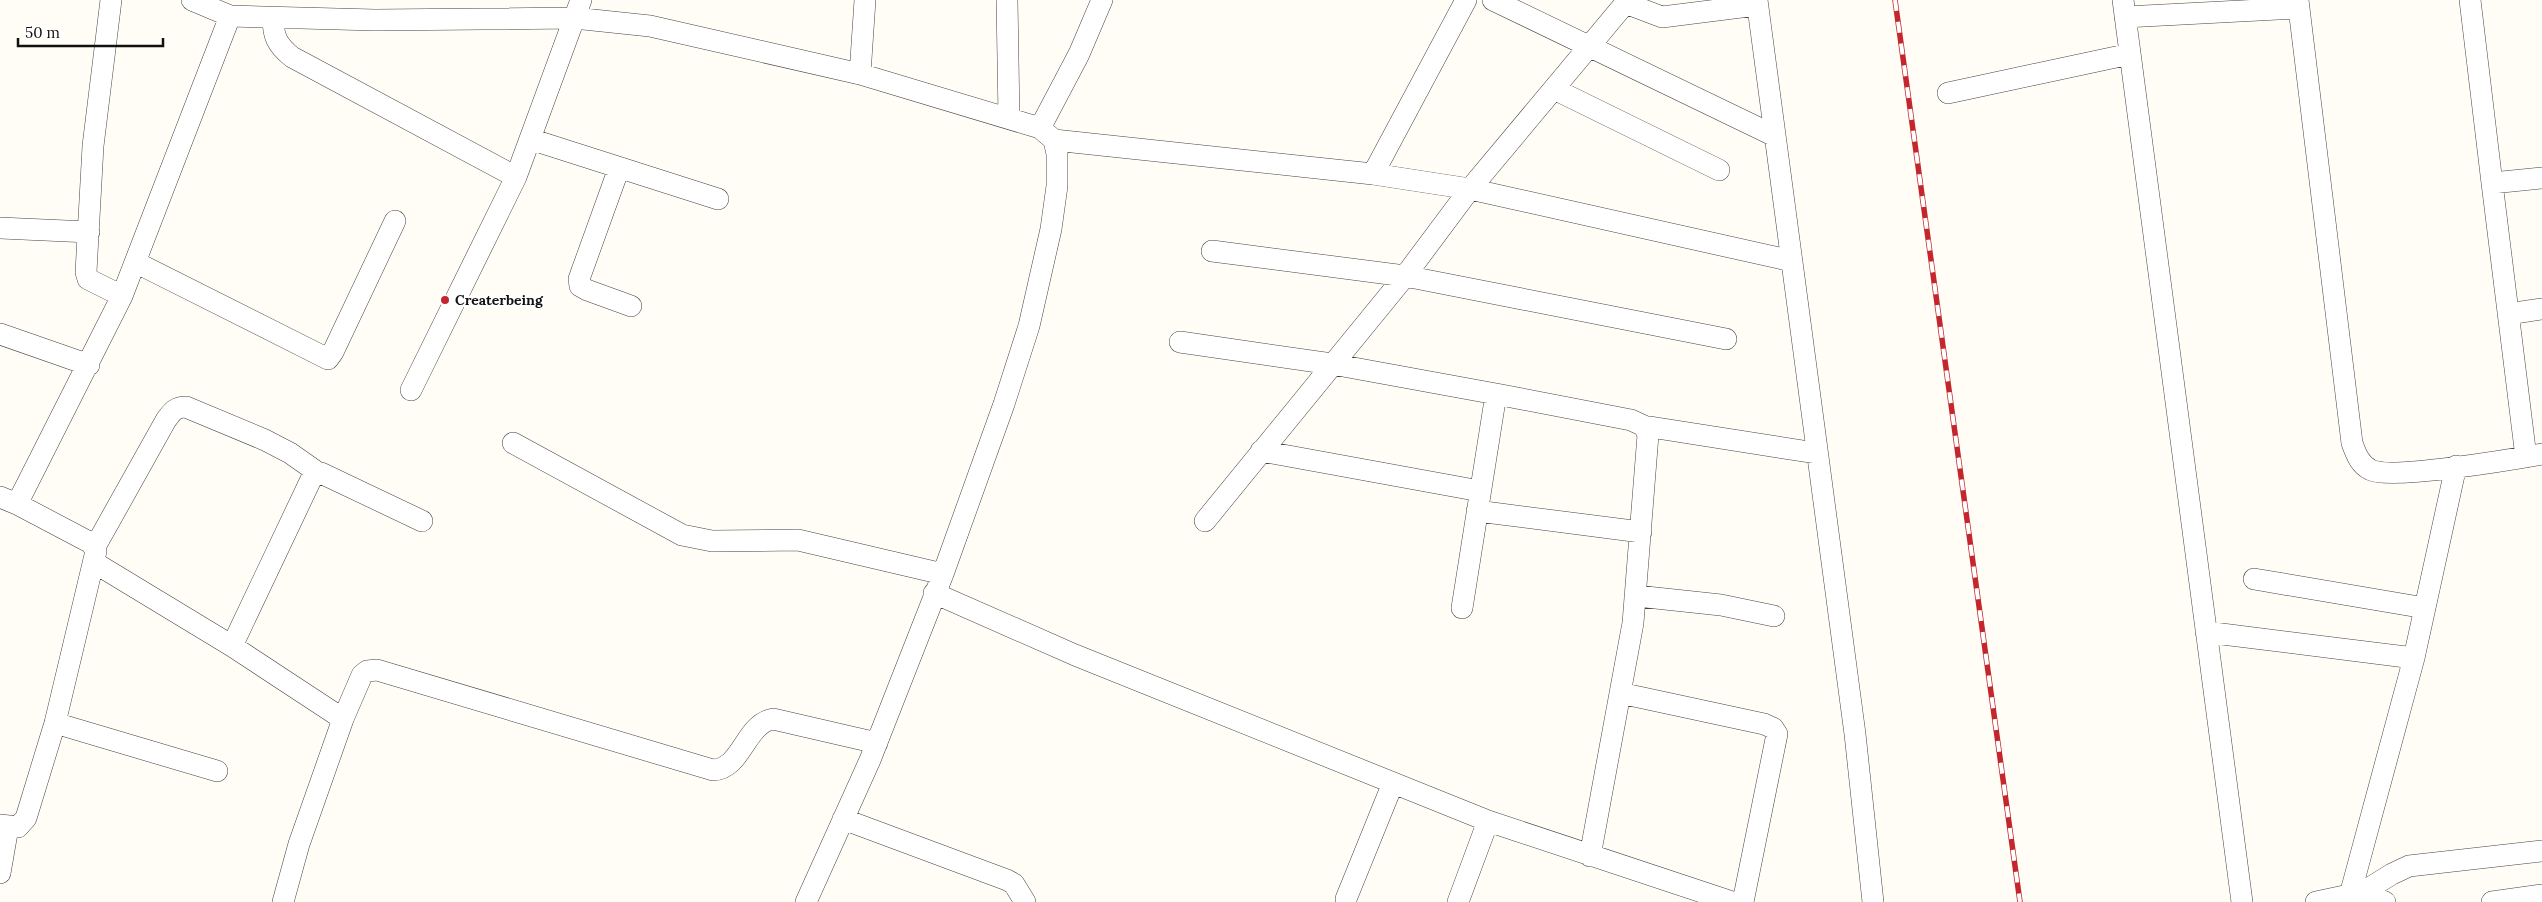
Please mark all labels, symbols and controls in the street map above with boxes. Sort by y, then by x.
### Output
scale bar [18,15,162,47]
text: 50 m [25,23,60,42]
place label: Createrbeing [455,291,544,309]
marker: Createrbeing [439,294,451,306]

